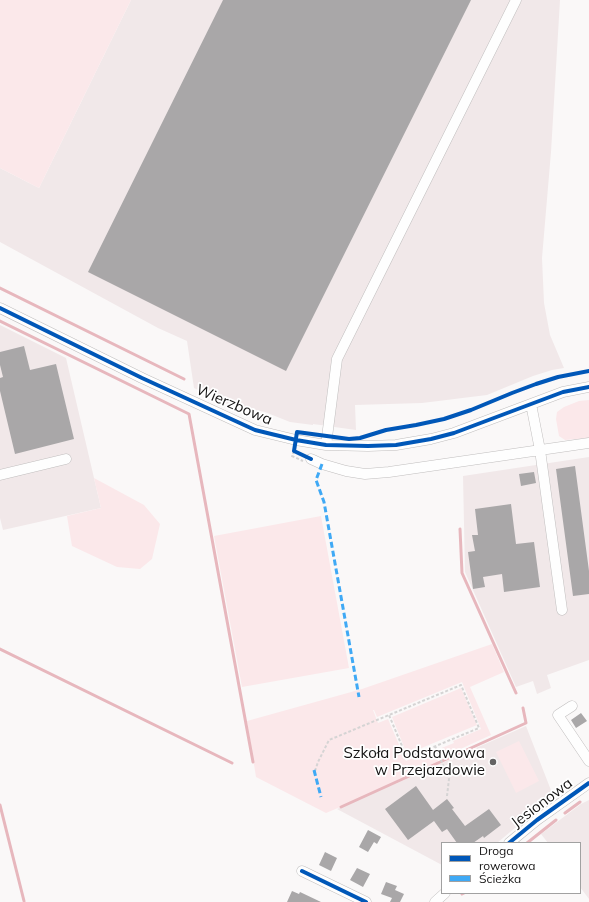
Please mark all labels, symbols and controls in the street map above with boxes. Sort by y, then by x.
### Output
street label: Wierzbowa [193,381,275,429]
place label: Szkoła Podstawowa w Przejazdowie [343,744,485,779]
marker: Szkoła Podstawowa w Przejazdowie [488,757,498,767]
street label: Jesionowa [508,774,576,832]
legend [441,842,581,894]
text: Droga rowerowa [479,843,535,873]
text: Ścieżka [479,871,521,886]

